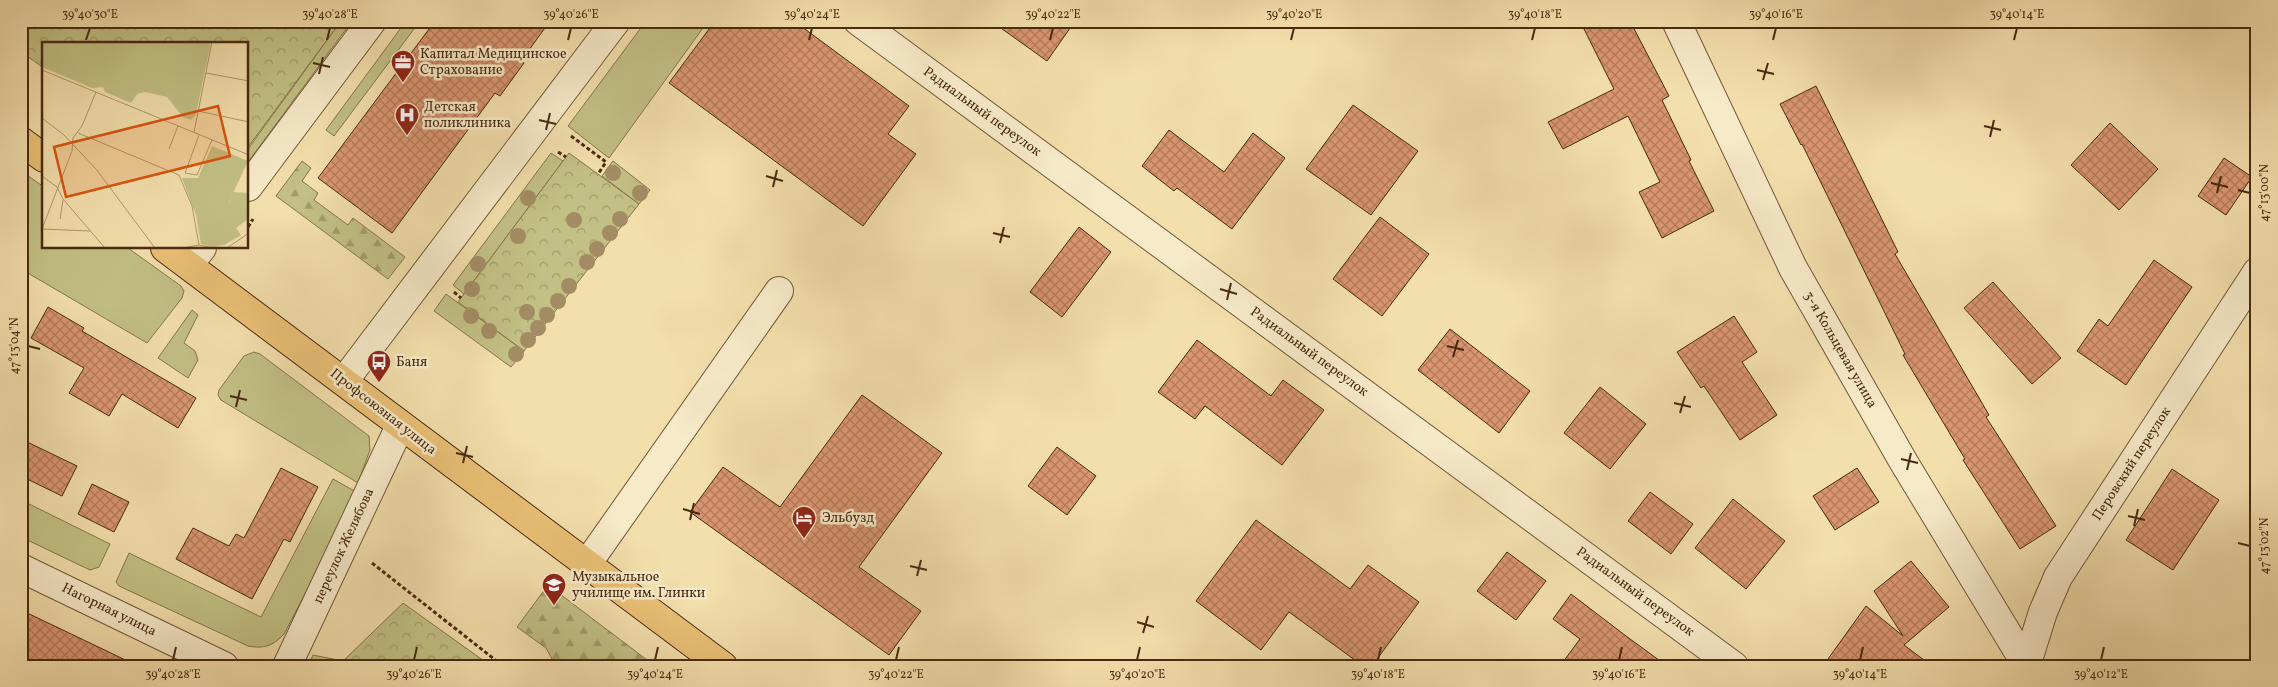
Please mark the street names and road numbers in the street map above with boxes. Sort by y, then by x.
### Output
street label: Радиальный переулок [919,63,1045,162]
street label: 3-я Кольцевая улица [1799,288,1881,412]
street label: Радиальный переулок [1246,303,1372,402]
street label: Профсоюзная улица [326,364,440,460]
street label: Перовский переулок [2088,403,2176,525]
street label: переулок Желябова [309,485,379,607]
street label: Радиальный переулок [1572,543,1698,642]
street label: Нагорная улица [58,579,160,641]

